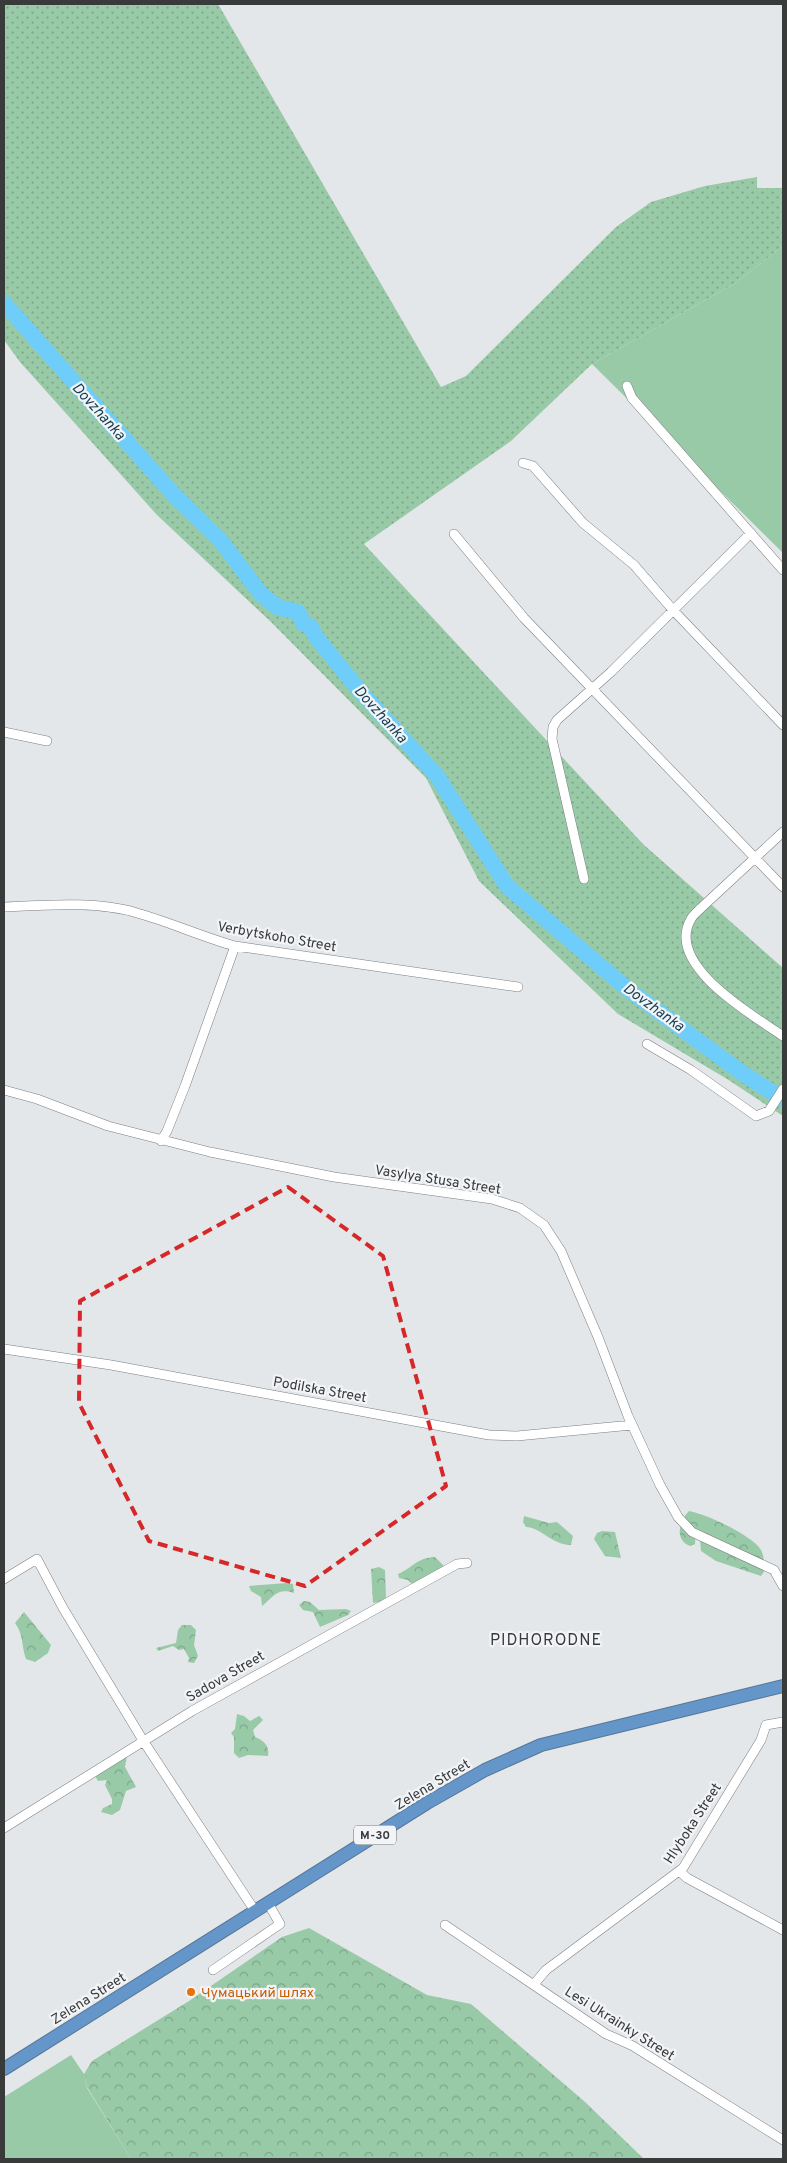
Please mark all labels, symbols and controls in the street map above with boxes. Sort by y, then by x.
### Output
water label: Dovzhanka [67,379,129,445]
water label: Dovzhanka [349,682,411,748]
street label: Verbytskoho Street [216,919,338,956]
water label: Dovzhanka [619,980,688,1037]
street label: Vasylya Stusa Street [374,1162,502,1199]
street label: Podilska Street [272,1374,368,1407]
district label: PIDHORODNE [490,1631,602,1651]
street label: Sadova Street [184,1648,268,1707]
street label: Zelena Street [392,1756,474,1814]
street label: Hlyboka Street [661,1780,726,1867]
road number: М-30 [354,1826,396,1844]
street label: Zelena Street [48,1970,129,2029]
street label: Lesi Ukrainky Street [561,1984,677,2065]
place label: Чумацький шлях [201,1985,314,2002]
marker: Чумацький шлях [185,1986,197,1998]

